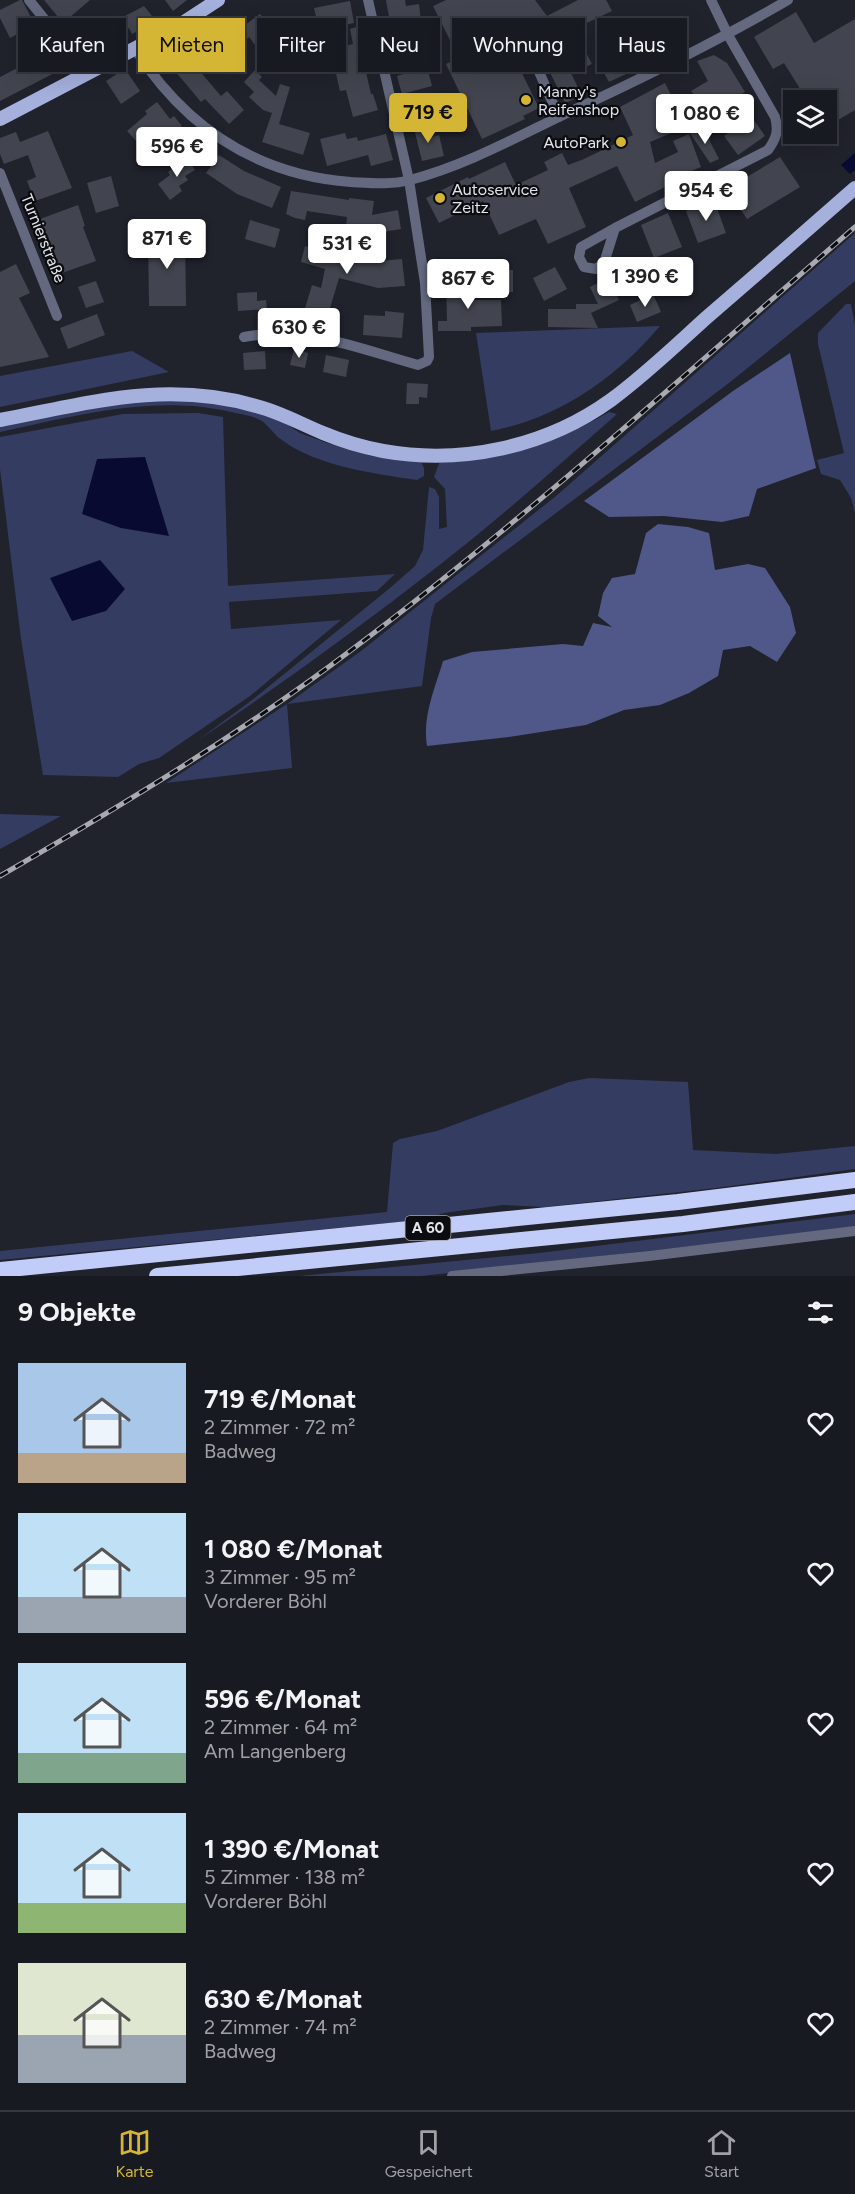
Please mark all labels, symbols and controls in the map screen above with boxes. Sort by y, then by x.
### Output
chip: Kaufen [18,18,126,72]
chip: Mieten [138,18,245,72]
chip: Filter [257,18,346,72]
chip: Neu [358,18,440,72]
chip: Wohnung [452,18,585,72]
chip: Haus [597,18,687,72]
place label: Manny's Reifenshop [538,82,619,119]
map controls [783,90,837,144]
button: layers [783,90,837,144]
pin: 719 € [386,93,470,144]
marker: Manny's Reifenshop [519,93,533,107]
pin: 1 080 € [650,94,760,145]
text: 719 € [403,100,453,124]
text: 1 080 € [670,101,740,125]
pin: 596 € [135,127,219,178]
place label: AutoPark [544,133,609,152]
text: 596 € [150,134,204,158]
marker: AutoPark [614,135,628,149]
pin: 954 € [664,171,748,222]
text: 954 € [679,178,733,202]
place label: Autoservice Zeitz [452,180,538,217]
street label: Turnierstraße [17,191,70,286]
marker: Autoservice Zeitz [433,191,447,205]
pin: 871 € [125,219,209,270]
pin: 531 € [305,224,389,275]
text: 871 € [142,226,192,250]
text: 531 € [322,231,372,255]
pin: 1 390 € [590,257,700,308]
pin: 867 € [426,259,510,310]
text: 1 390 € [611,264,679,288]
text: 867 € [441,266,495,290]
pin: 630 € [257,308,341,359]
text: 630 € [272,315,326,339]
road number: A 60 [406,1216,450,1240]
text: 9 Objekte [18,1296,136,1328]
icon: filters [804,1296,837,1329]
text: 719 €/Monat [204,1383,356,1415]
icon: home [66,1387,138,1459]
icon: heart [804,1407,837,1440]
text: 2 Zimmer · 72 m² [204,1415,355,1439]
text: Badweg [204,1439,276,1463]
text: 1 080 €/Monat [204,1533,383,1565]
icon: home [66,1537,138,1609]
icon: heart [804,1557,837,1590]
text: 3 Zimmer · 95 m² [204,1565,356,1589]
text: Vorderer Böhl [204,1589,327,1613]
text: 596 €/Monat [204,1683,361,1715]
icon: home [66,1687,138,1759]
icon: heart [804,1707,837,1740]
text: 2 Zimmer · 64 m² [204,1715,357,1739]
text: Am Langenberg [204,1739,346,1763]
text: 1 390 €/Monat [204,1833,380,1865]
icon: home [66,1837,138,1909]
icon: heart [804,1857,837,1890]
text: 5 Zimmer · 138 m² [204,1865,365,1889]
text: Vorderer Böhl [204,1889,327,1913]
text: 630 €/Monat [204,1983,362,2015]
icon: home [66,1987,138,2059]
icon: heart [804,2007,837,2040]
text: 2 Zimmer · 74 m² [204,2015,357,2039]
text: Badweg [204,2039,276,2063]
tab: Karte [116,2126,154,2181]
tab: Gespeichert [385,2126,473,2181]
tab: Start [704,2126,739,2181]

